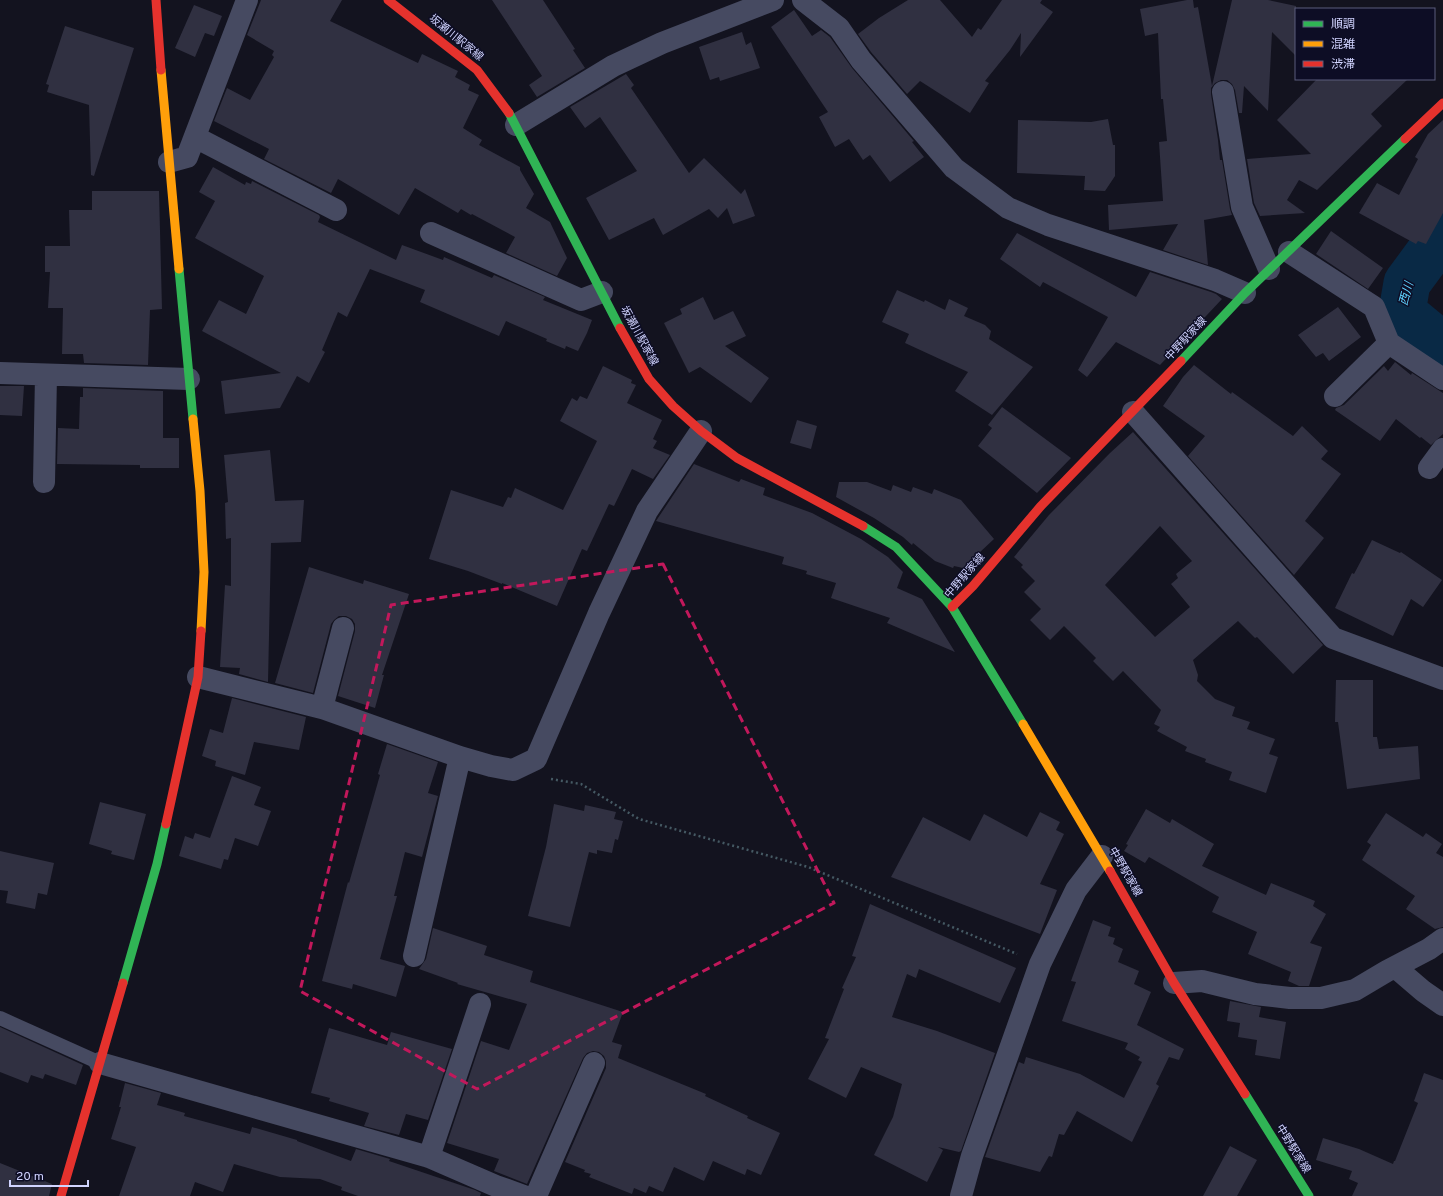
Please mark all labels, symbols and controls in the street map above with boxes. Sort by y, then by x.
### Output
legend [1295,8,1435,80]
street label: 坂瀬川駅家線 [426,12,486,64]
text: 順調 [1331,17,1355,33]
text: 混雑 [1331,37,1355,53]
text: 渋滞 [1331,57,1355,73]
water label: 西川 [1396,278,1418,308]
street label: 坂瀬川駅家線 [617,304,661,368]
street label: 中野駅家線 [1162,314,1210,364]
street label: 中野駅家線 [942,551,988,601]
street label: 中野駅家線 [1105,845,1145,899]
street label: 中野駅家線 [1272,1122,1314,1176]
scale bar [10,1162,88,1188]
text: 20 m [16,1169,44,1185]

